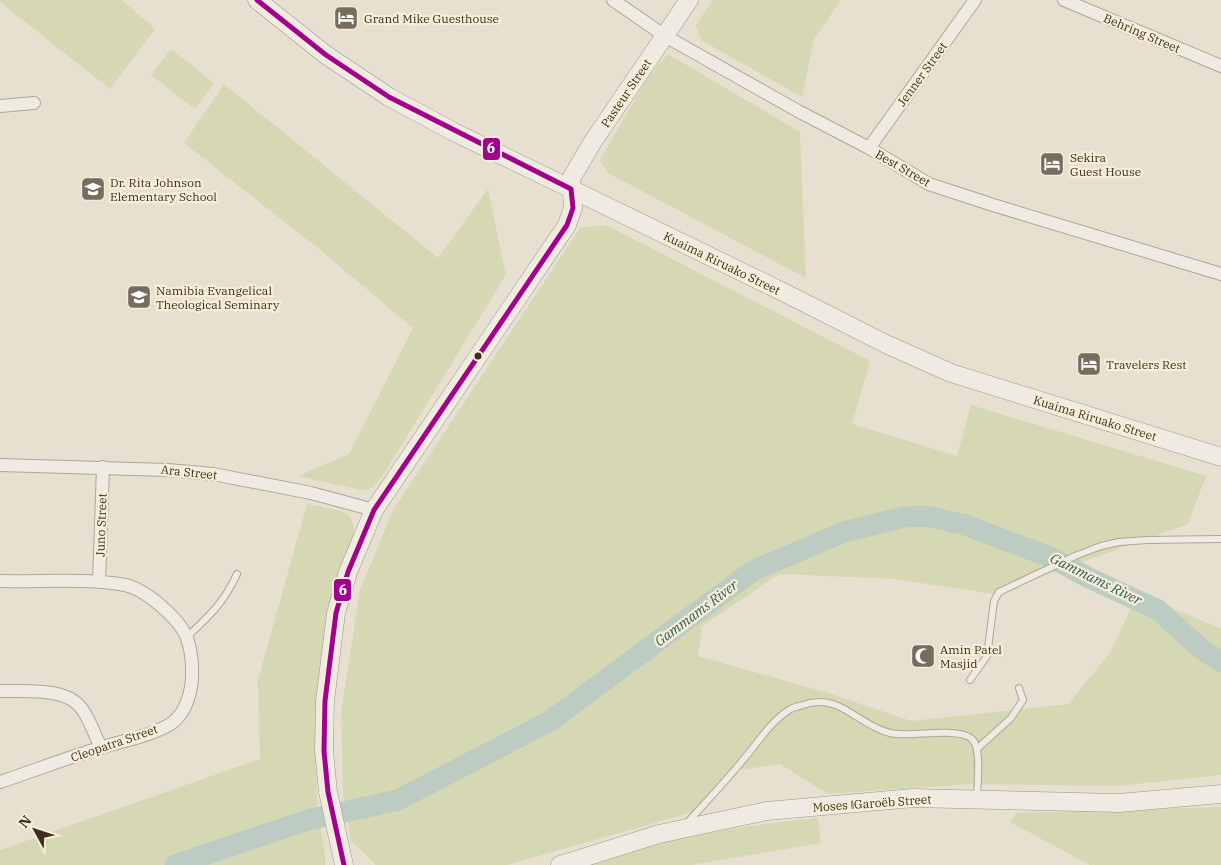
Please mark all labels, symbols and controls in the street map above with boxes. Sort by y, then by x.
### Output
hotel icon: Grand Mike Guesthouse [333,5,359,31]
street label: Behring Street [1101,10,1183,56]
place label: Grand Mike Guesthouse [364,11,499,26]
street label: Jenner Street [894,39,950,109]
street label: Pasteur Street [598,56,654,130]
line badge: 6 [482,137,501,161]
text: 6 [487,139,495,157]
street label: Best Street [873,146,933,190]
place label: Sekira Guest House [1070,150,1141,179]
hotel icon: Sekira Guest House [1039,151,1065,177]
place label: Dr. Rita Johnson Elementary School [110,175,217,204]
school or university icon: Dr. Rita Johnson Elementary School [80,176,106,202]
street label: Kuaima Riruako Street [661,228,783,298]
place label: Namibia Evangelical Theological Seminary [156,283,280,312]
school or university icon: Namibia Evangelical Theological Seminary [126,284,152,310]
unlabelled marker [473,351,483,361]
hotel icon: Travelers Rest [1076,351,1102,377]
place label: Travelers Rest [1106,357,1186,372]
street label: Kuaima Riruako Street [1032,392,1158,444]
street label: Ara Street [160,462,218,482]
street label: Juno Street [92,493,110,557]
water label: Gammams River [1047,549,1146,609]
water label: Gammams River [651,575,742,650]
line badge: 6 [333,578,352,602]
text: 6 [339,581,347,599]
place label: Amin Patel Masjid [940,642,1002,671]
mosque icon: Amin Patel Masjid [910,643,936,669]
street label: Cleopatra Street [68,721,160,765]
street label: Moses ǁGaroëb Street [812,791,932,815]
north arrow [10,805,60,855]
text: N [15,812,35,832]

